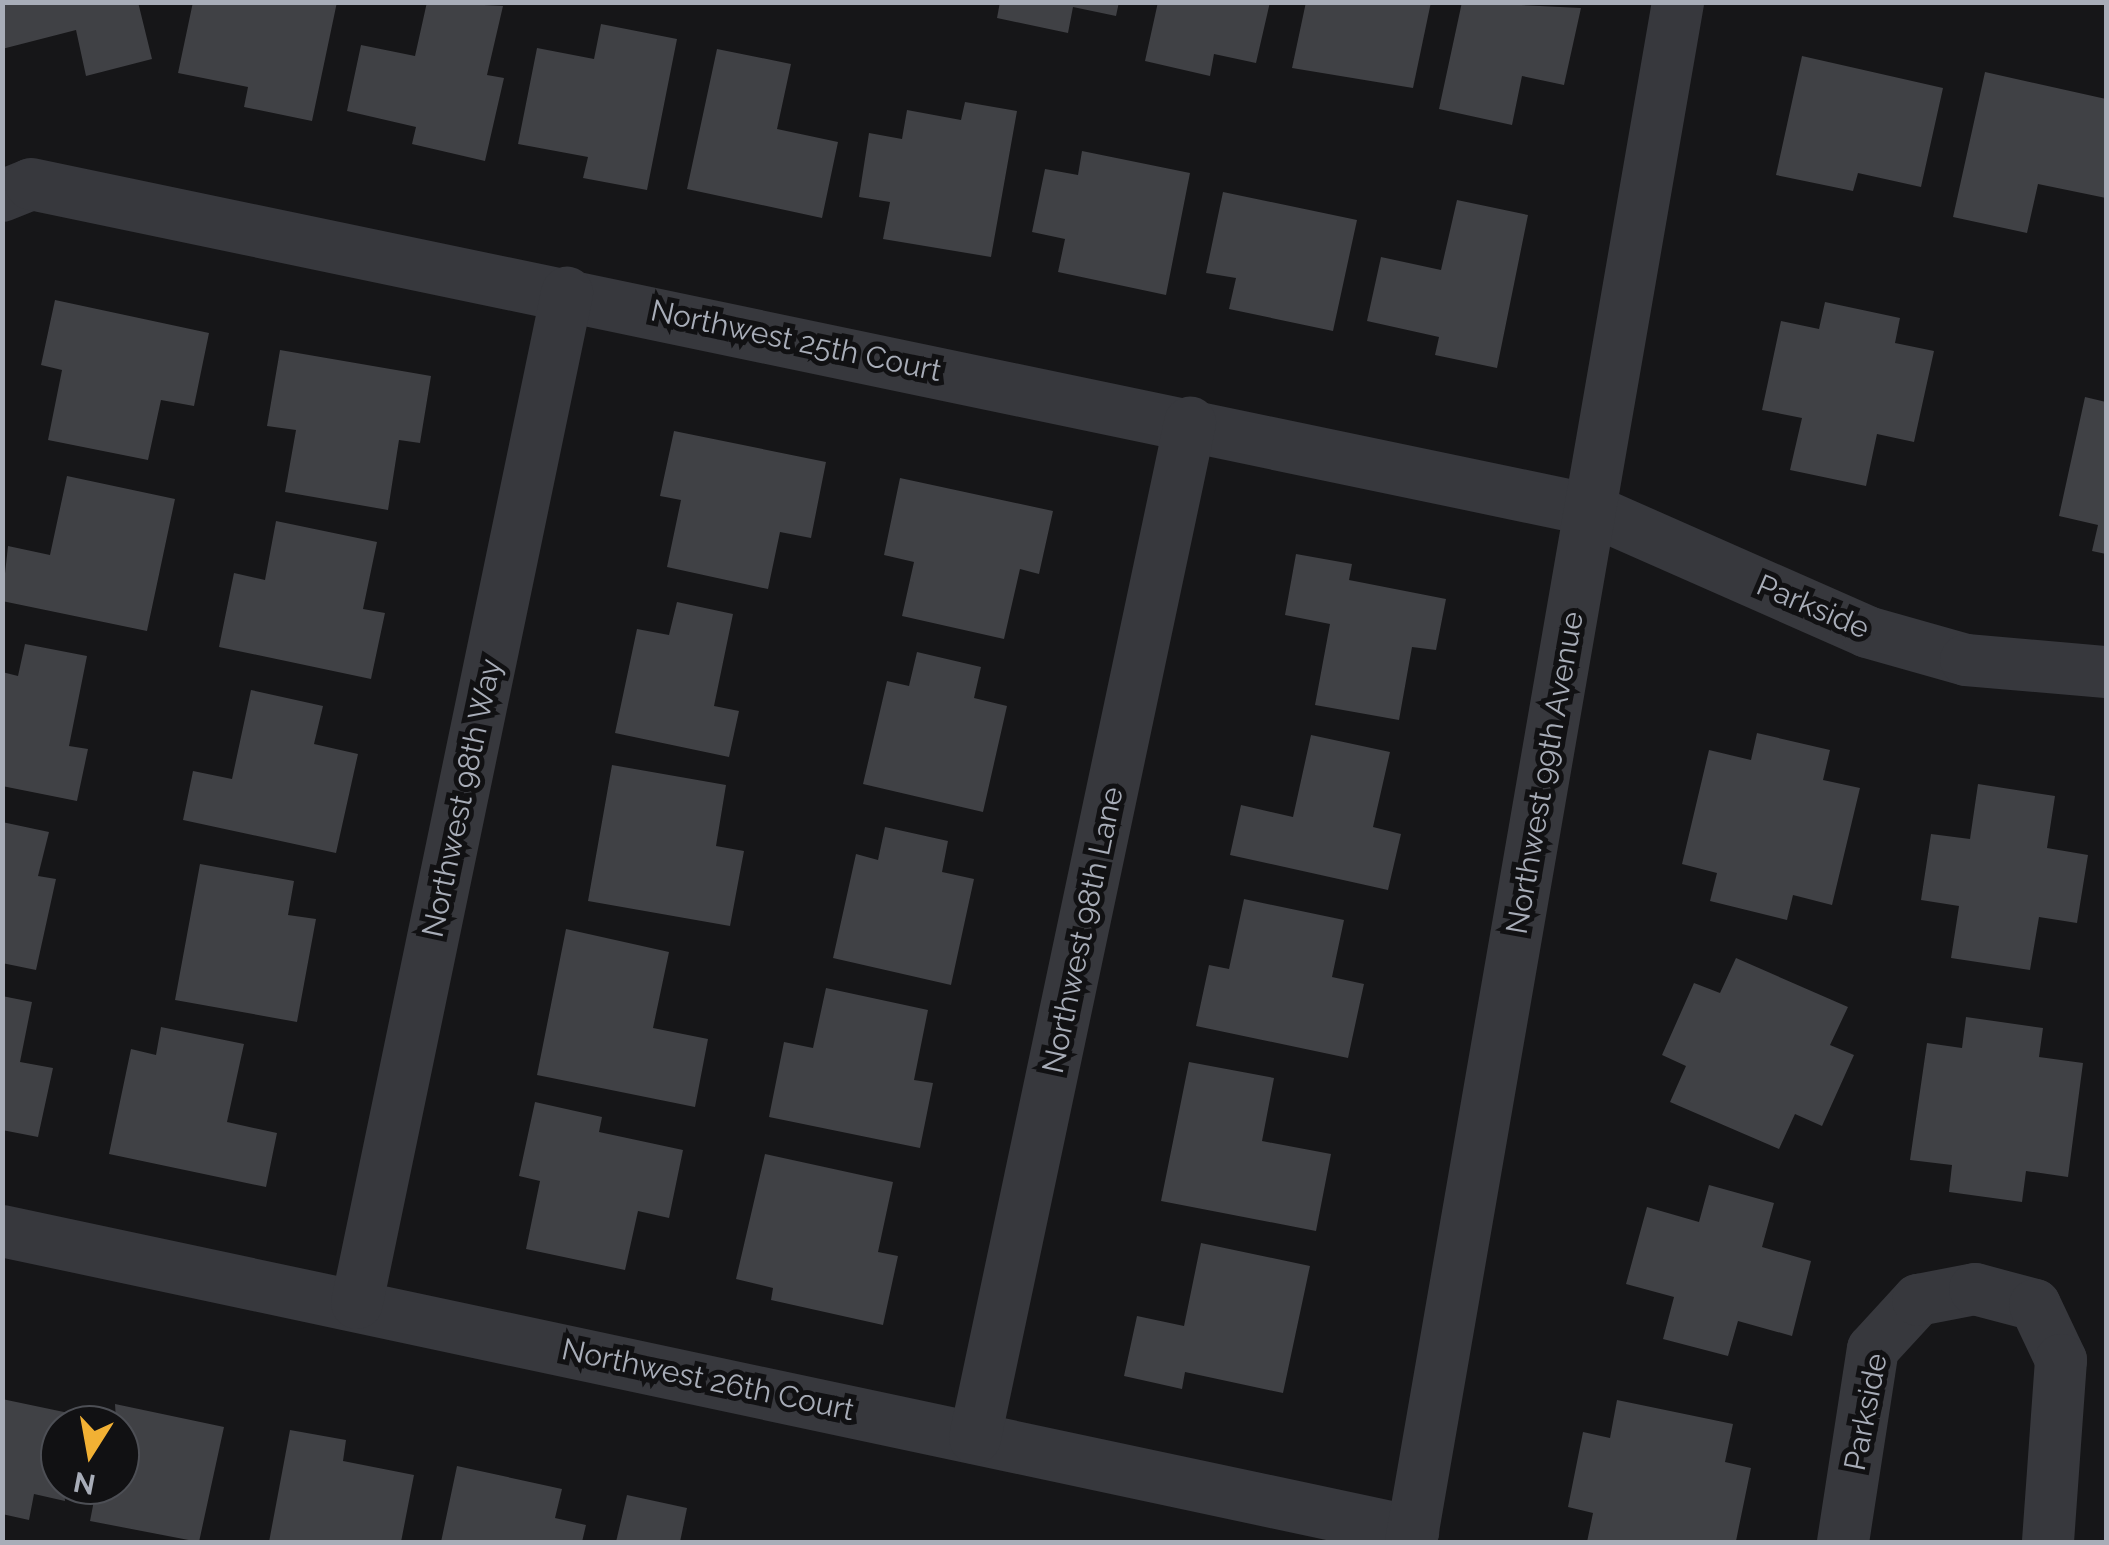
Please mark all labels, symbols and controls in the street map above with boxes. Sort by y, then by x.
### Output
street label: Northwest 25th Court [647,293,945,389]
street label: Parkside [1751,567,1875,647]
street label: Northwest 99th Avenue [1499,608,1591,938]
street label: Northwest 98th Way [415,655,509,941]
street label: Northwest 98th Lane [1035,784,1131,1076]
street label: Northwest 26th Court [559,1331,857,1429]
street label: Parkside [1837,1350,1895,1474]
north arrow [40,1405,140,1505]
text: N [71,1465,98,1501]

